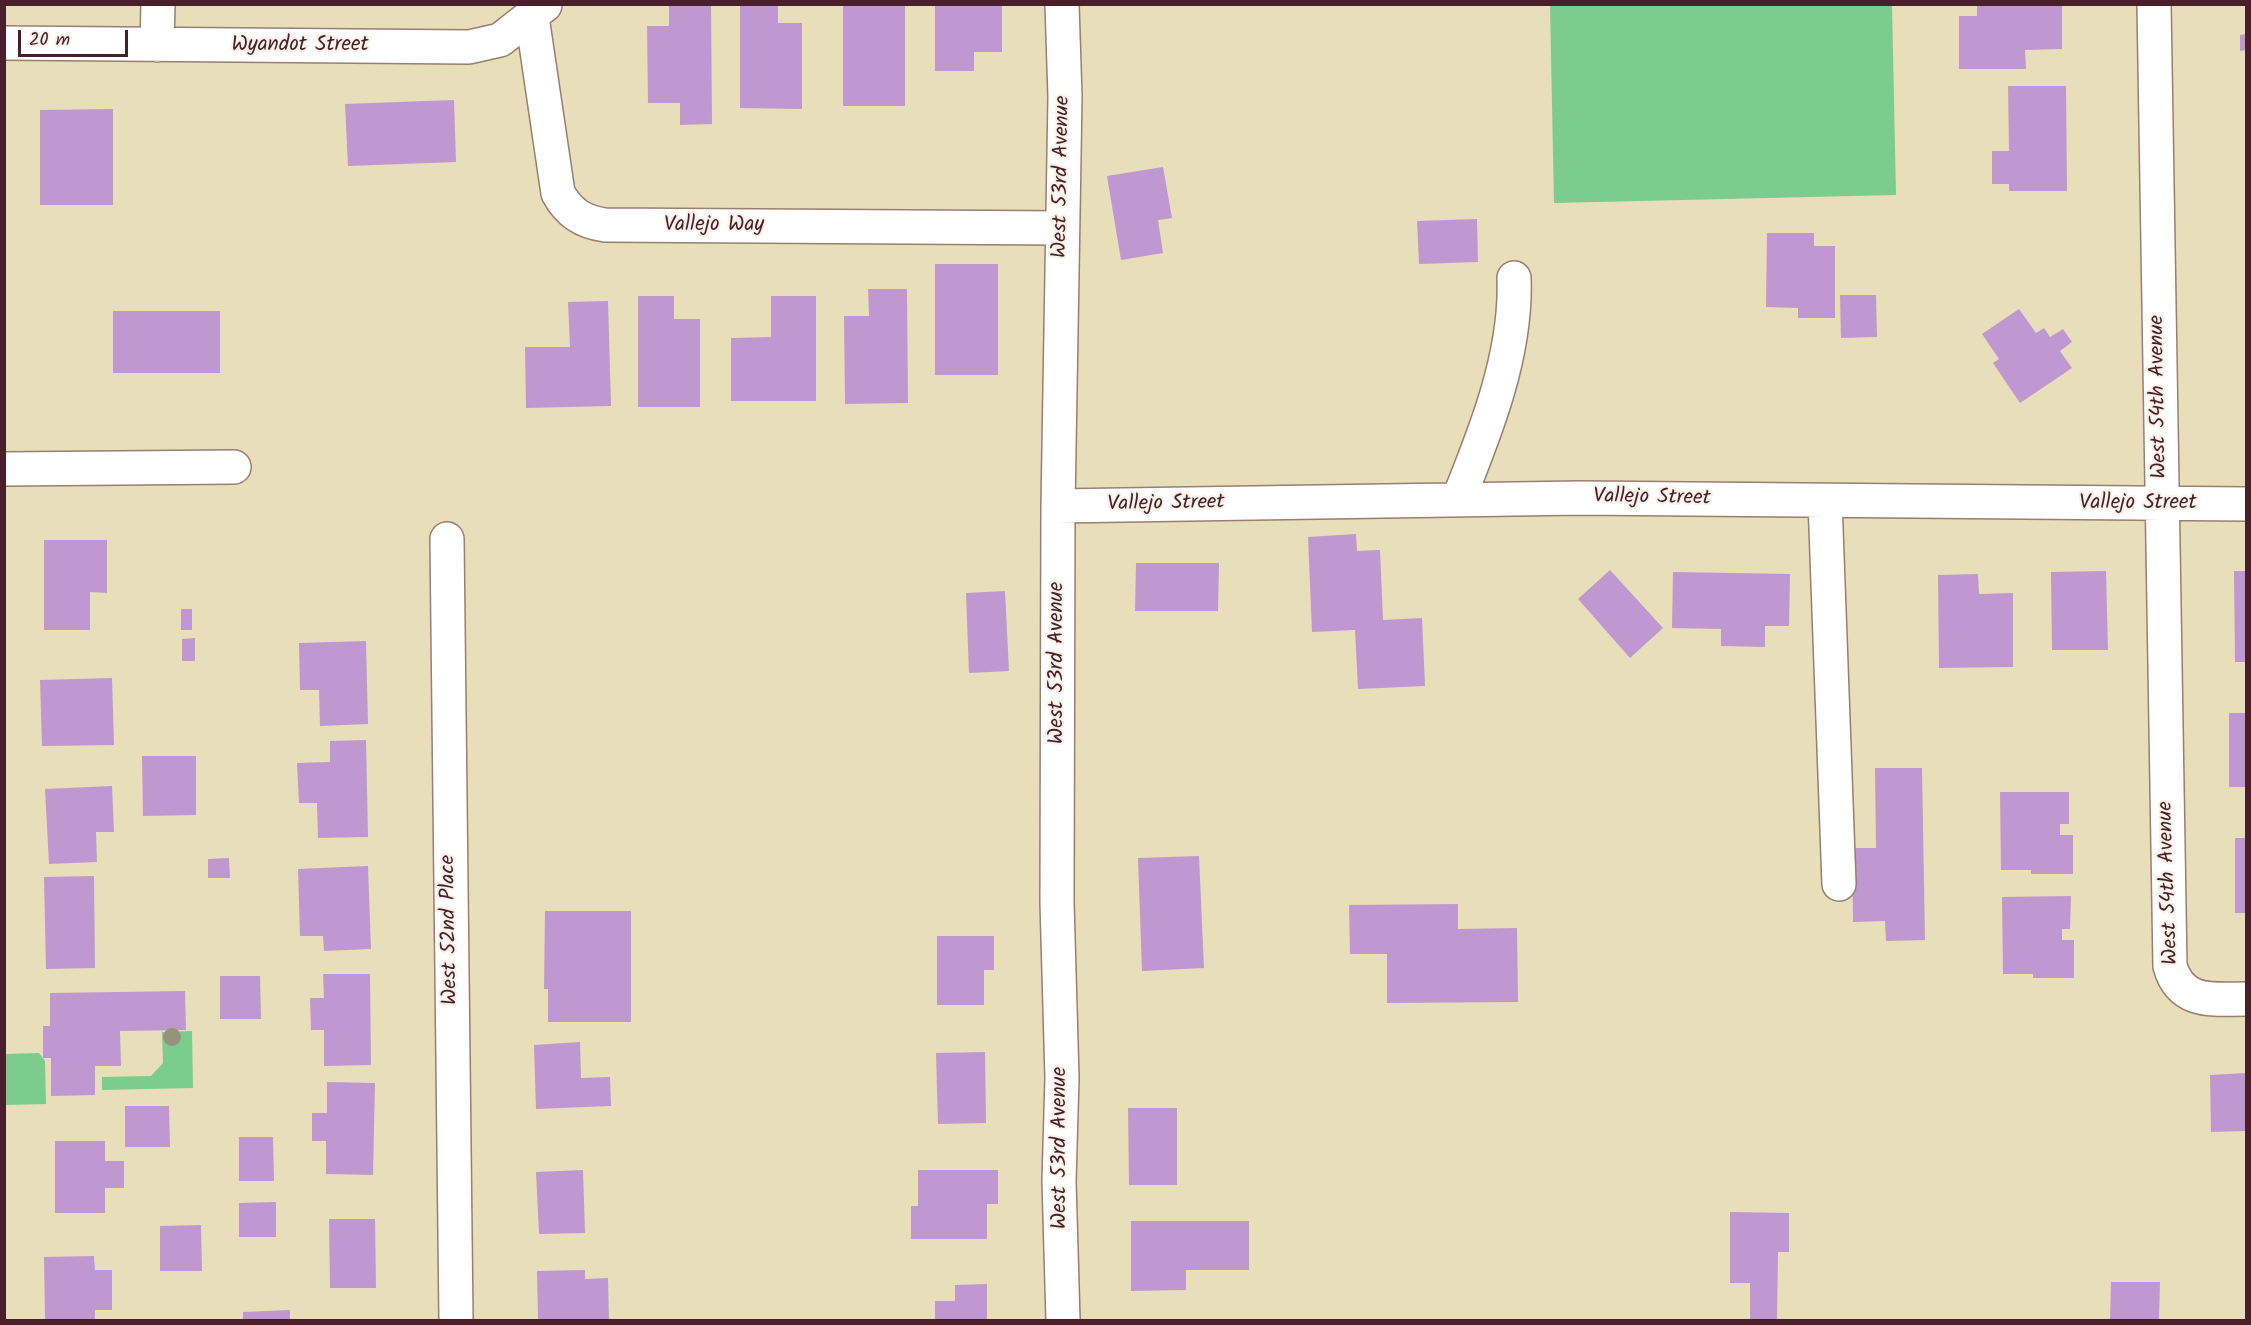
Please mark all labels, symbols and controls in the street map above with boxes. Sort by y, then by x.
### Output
scale bar [21,18,130,56]
text: 20 m [29,26,70,55]
street label: Wyandot Street [231,33,369,59]
street label: West 53rd Avenue [1049,96,1077,258]
street label: Vallejo Way [664,213,764,239]
street label: West 54th Avenue [2146,315,2174,479]
street label: Vallejo Street [1593,485,1711,513]
street label: Vallejo Street [1107,491,1225,519]
street label: Vallejo Street [2079,491,2197,517]
street label: West 53rd Avenue [1045,582,1071,744]
street label: West 54th Avenue [2155,801,2185,965]
street label: West 52nd Place [437,855,465,1005]
street label: West 53rd Avenue [1048,1067,1074,1229]

